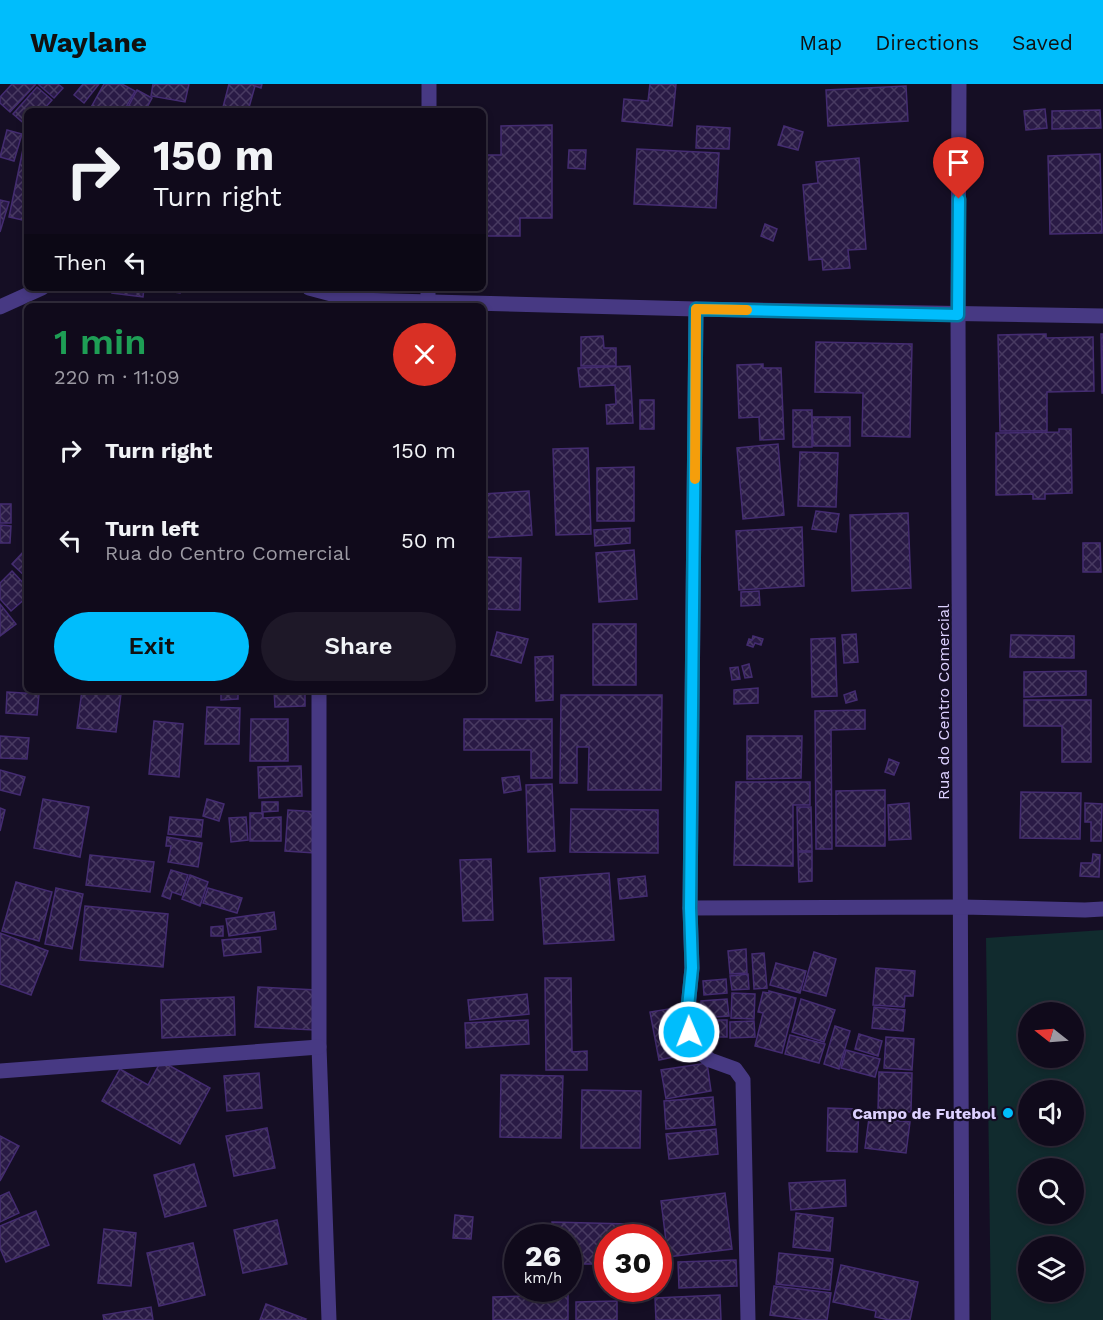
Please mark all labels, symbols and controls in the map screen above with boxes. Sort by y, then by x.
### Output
text: Waylane [30,26,147,59]
text: Map [799,30,842,55]
text: Directions [875,30,979,55]
text: Saved [1012,30,1073,55]
text: 150 m [153,131,274,180]
icon: right [54,132,132,210]
pin [933,137,984,199]
icon: arrive [942,146,975,179]
text: Turn right [153,181,282,213]
icon: left [119,246,152,279]
text: Then [54,250,107,275]
text: 1 min [54,321,146,363]
button: close [393,323,456,386]
text: 220 m · 11:09 [54,365,180,389]
icon: right [54,434,87,467]
text: Turn right [105,438,212,463]
text: 150 m [392,438,456,463]
text: Turn left [105,516,199,541]
icon: left [54,524,87,557]
text: 50 m [401,528,456,553]
text: Rua do Centro Comercial [105,541,350,565]
street label: Rua do Centro Comercial [934,604,953,800]
button: Exit [54,612,249,681]
button: Share [261,612,456,681]
position arrow [657,1000,721,1064]
north arrow [1018,1002,1084,1068]
map controls [1018,1002,1084,1302]
button: sound [1018,1080,1084,1146]
place label: Campo de Futebol [852,1104,997,1123]
marker: Campo de Futebol [1001,1106,1015,1120]
button: search [1018,1158,1084,1224]
speed limit sign: 30 [594,1224,672,1302]
button: layers [1018,1236,1084,1302]
text: 26 [525,1238,561,1273]
text: km/h [524,1269,562,1287]

